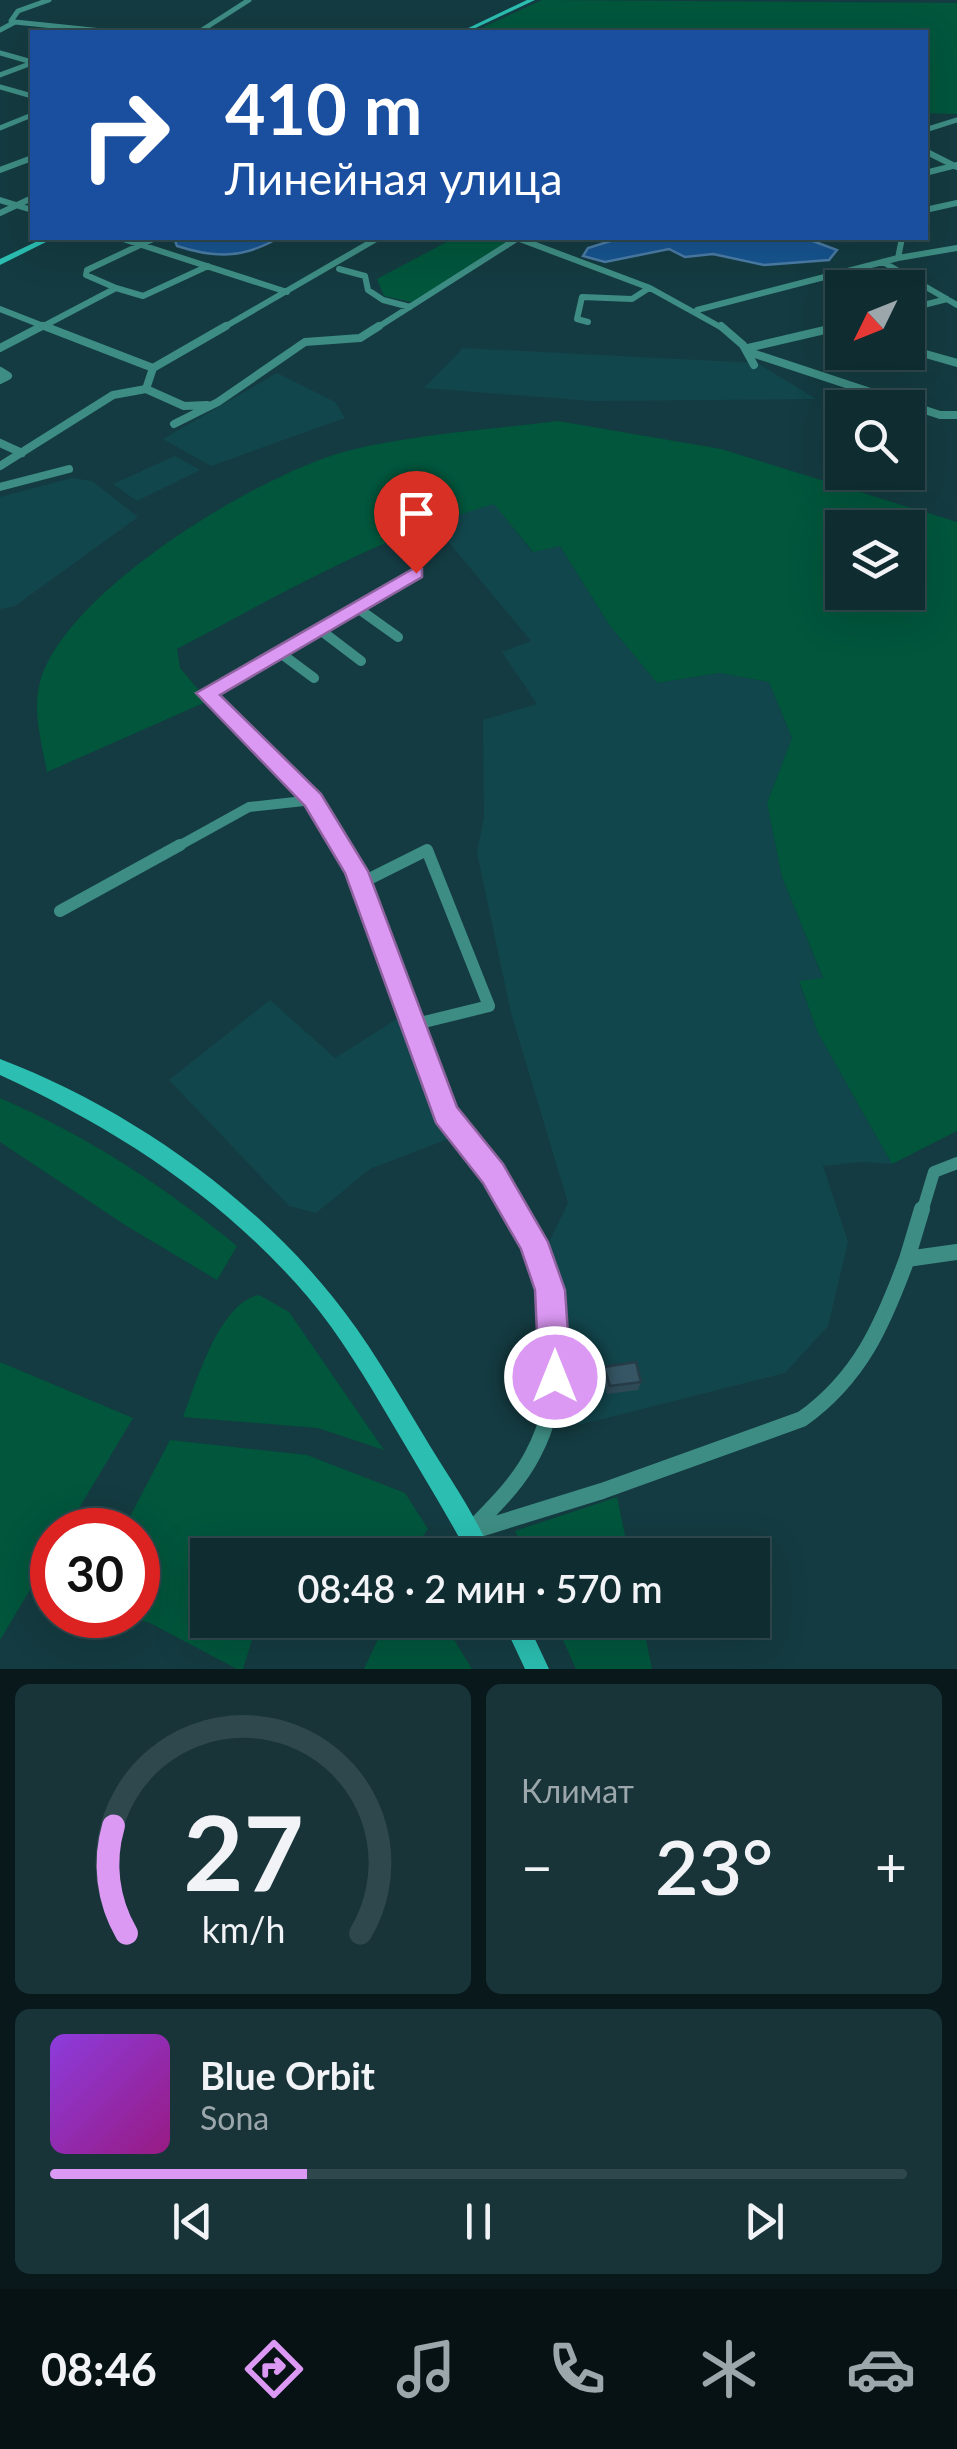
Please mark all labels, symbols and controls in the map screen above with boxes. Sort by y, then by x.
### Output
text: 410 m [225,66,422,150]
icon: right [60,70,190,200]
text: Линейная улица [225,151,563,205]
north arrow [825,270,925,370]
map controls [825,270,925,610]
button: search [825,390,925,490]
pin [374,471,459,574]
icon: arrive [389,486,444,541]
button: layers [825,510,925,610]
position arrow [503,1325,607,1429]
speed limit sign: 30 [30,1508,160,1638]
text: 08:48 · 2 мин · 570 m [297,1565,663,1611]
text: Климат [521,1771,634,1810]
text: 27 [183,1788,303,1913]
text: 23° [655,1821,773,1911]
text: − [521,1833,553,1899]
text: + [875,1833,907,1899]
text: km/h [201,1908,285,1951]
text: Blue Orbit [200,2052,375,2098]
text: Sona [200,2098,269,2137]
icon: previous [165,2194,220,2249]
icon: pause [451,2194,506,2249]
icon: next [737,2194,792,2249]
icon: directions [239,2334,309,2404]
icon: music [391,2334,461,2404]
icon: phone [542,2334,612,2404]
icon: climate [694,2334,764,2404]
icon: car [846,2334,916,2404]
text: 08:46 [41,2342,157,2396]

